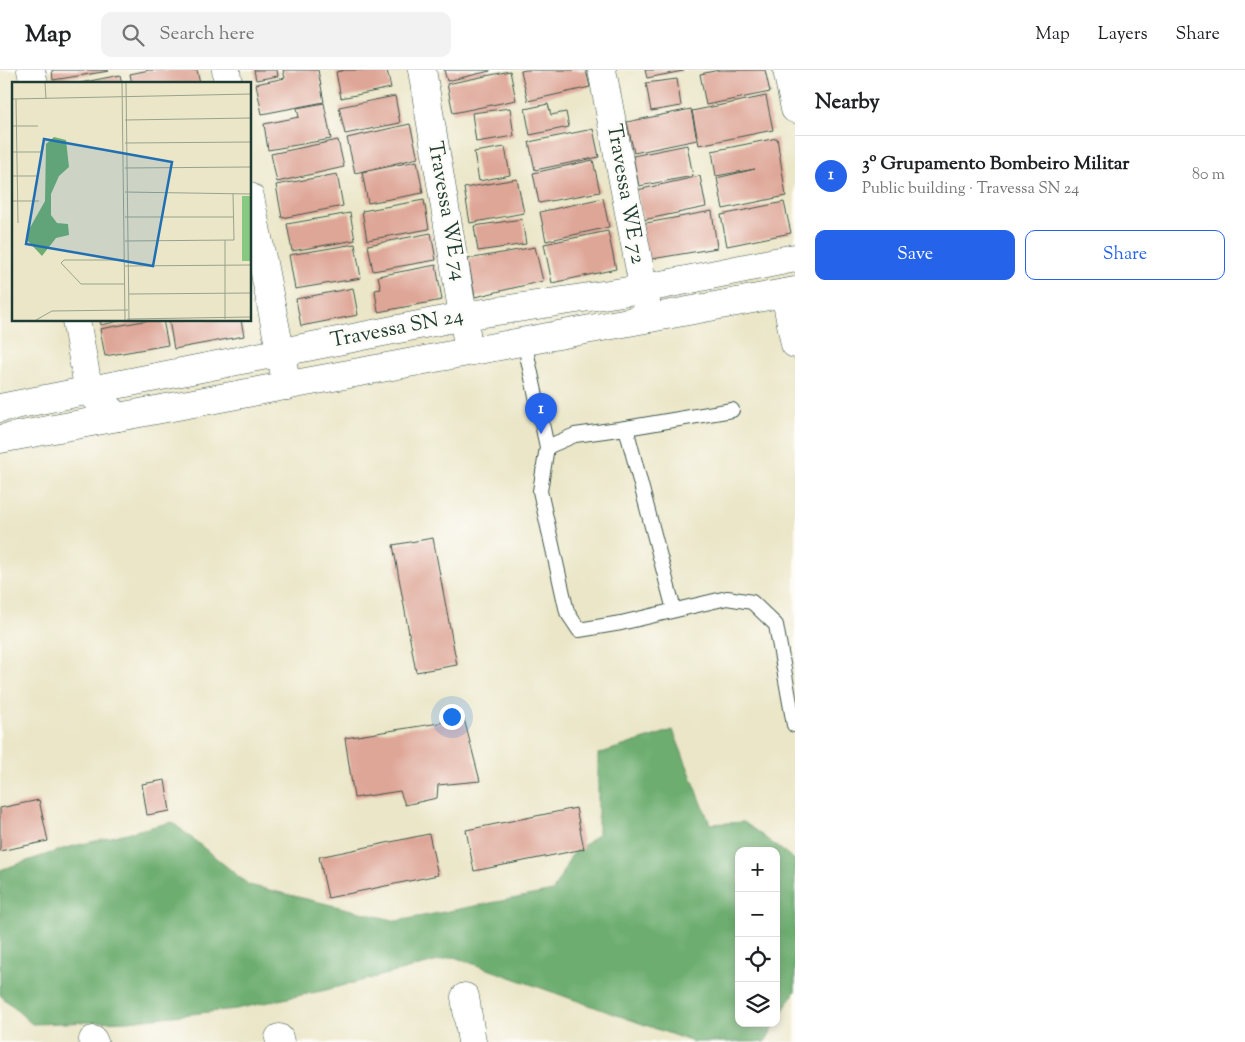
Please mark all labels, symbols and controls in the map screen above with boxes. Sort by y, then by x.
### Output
search box [101,12,451,57]
text: Map [25,18,71,52]
icon: search [119,21,147,49]
text: Search here [159,21,255,48]
text: Map [1035,22,1070,48]
text: Layers [1098,22,1148,48]
text: Share [1176,22,1220,48]
inset map [12,82,251,321]
text: Nearby [815,88,880,118]
street label: Travessa WE 72 [598,122,652,266]
street label: Travessa WE 74 [419,139,473,283]
text: 3º Grupamento Bombeiro Militar [862,151,1129,178]
text: 1 [828,164,834,187]
text: 80 m [1192,164,1225,187]
text: Public building · Travessa SN 24 [862,178,1079,201]
button: Save [815,230,1015,280]
button: Share [1025,230,1225,280]
street label: Travessa SN 24 [328,301,466,357]
pin: 1 [525,393,557,434]
your location [439,704,465,730]
map controls [735,847,780,1027]
button: + [735,847,780,892]
button: − [735,892,780,937]
button: locate [735,937,780,982]
button: layers [735,982,780,1027]

